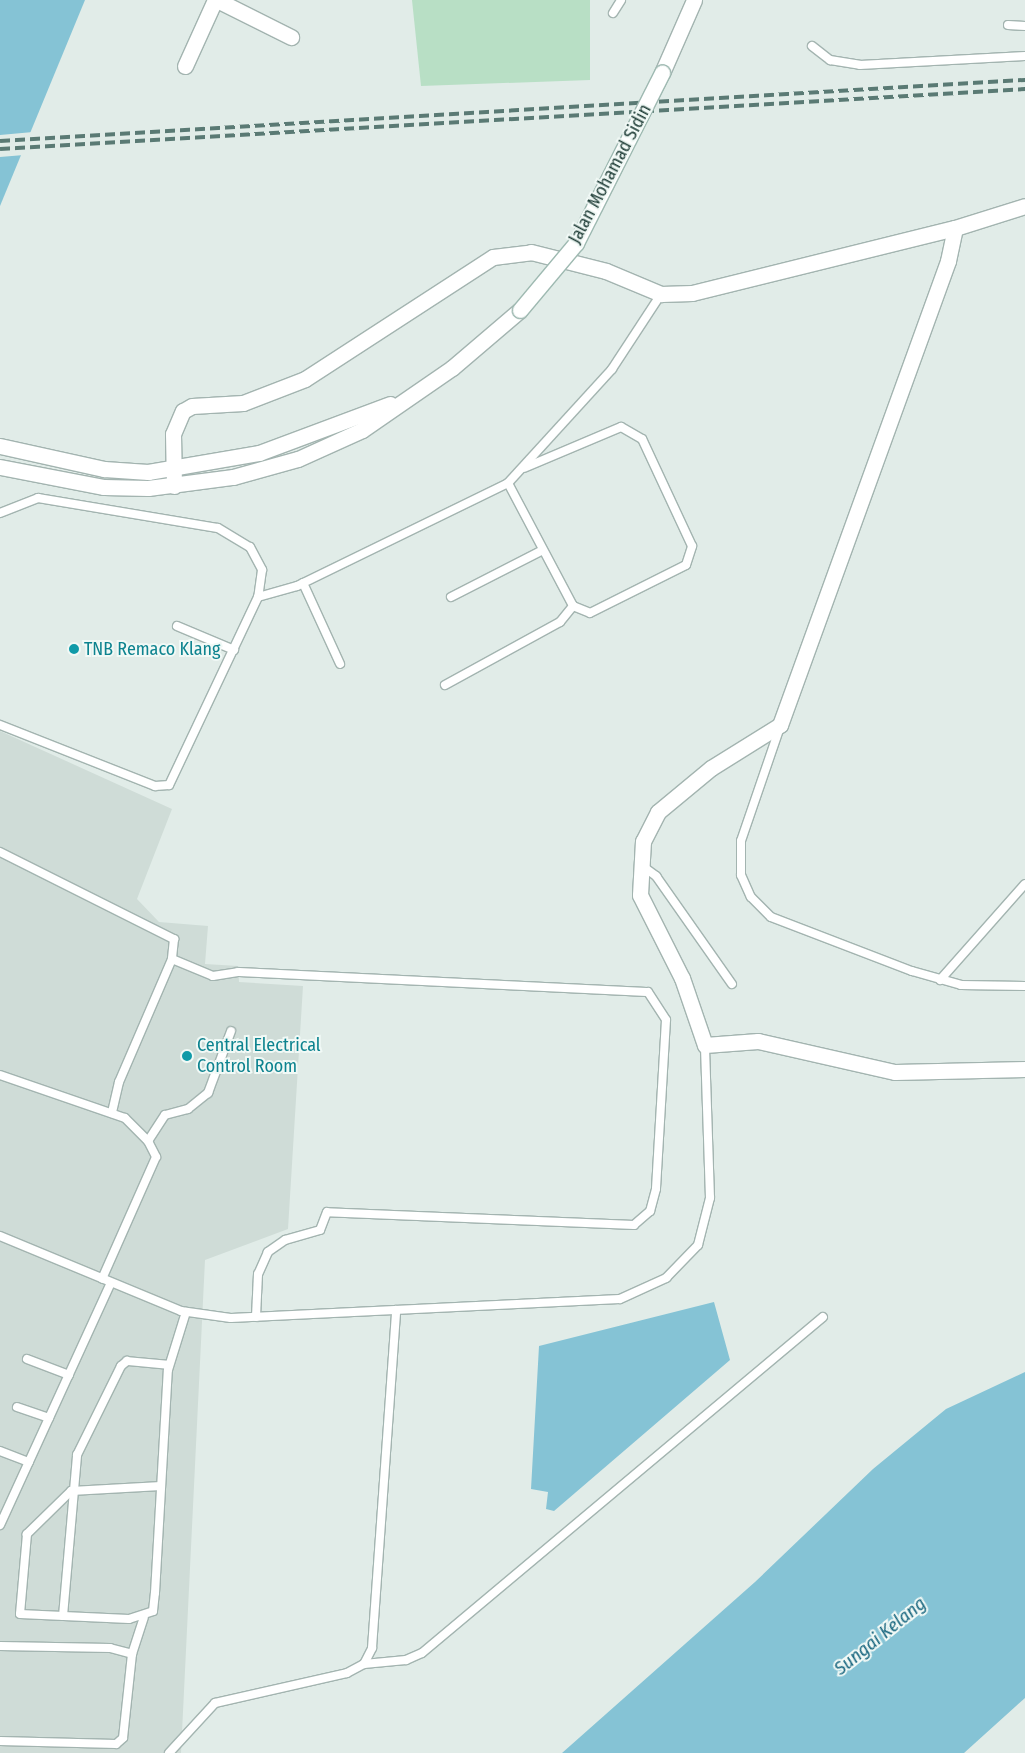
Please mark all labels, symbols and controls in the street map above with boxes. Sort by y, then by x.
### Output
street label: Jalan Mohamad Sidin [564,101,656,247]
place label: TNB Remaco Klang [84,638,220,660]
marker: TNB Remaco Klang [68,643,80,655]
place label: Central Electrical Control Room [197,1035,321,1078]
marker: Central Electrical Control Room [181,1050,193,1062]
water label: Sungai Kelang [830,1592,930,1680]

